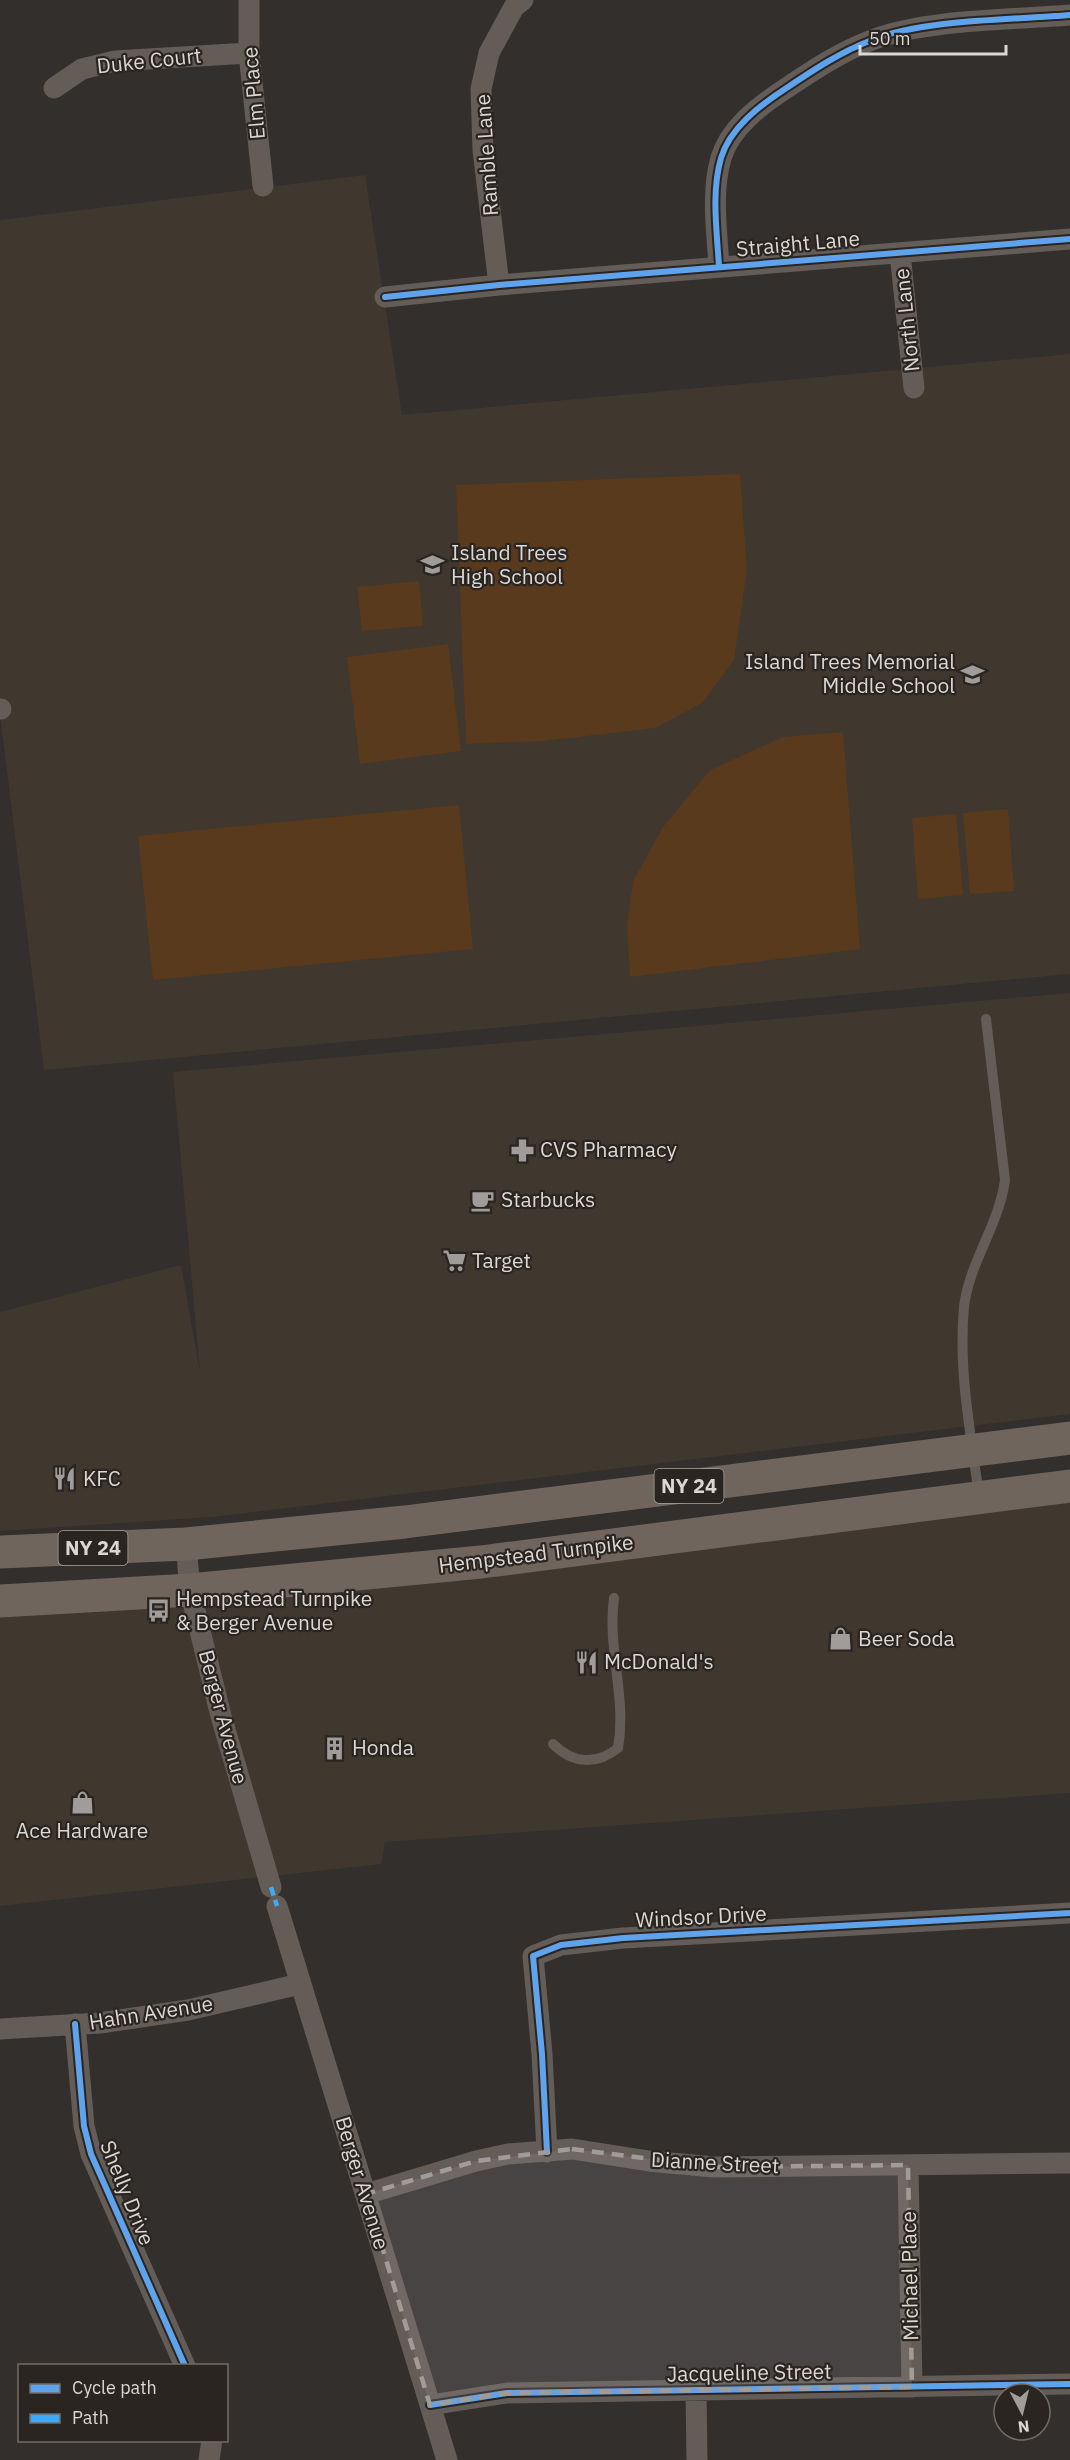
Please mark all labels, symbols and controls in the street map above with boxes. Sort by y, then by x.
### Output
scale bar [860,18,1006,56]
text: 50 m [869,27,911,50]
street label: Duke Court [95,41,203,79]
street label: Elm Place [235,46,271,141]
street label: Ramble Lane [468,93,504,217]
street label: Straight Lane [735,224,861,262]
street label: North Lane [887,267,925,373]
place label: Island Trees High School [451,538,568,590]
school or university icon: Island Trees High School [420,552,446,578]
place label: Island Trees Memorial Middle School [745,647,955,699]
school or university icon: Island Trees Memorial Middle School [960,661,986,687]
place label: CVS Pharmacy [540,1135,677,1163]
pharmacy icon: CVS Pharmacy [509,1137,535,1163]
place label: Starbucks [501,1185,595,1213]
cafe icon: Starbucks [470,1187,496,1213]
place label: Target [472,1246,531,1274]
supermarket icon: Target [441,1248,467,1274]
place label: KFC [83,1464,121,1492]
restaurant icon: KFC [52,1466,78,1492]
road number: NY 24 [654,1469,724,1503]
street label: Hempstead Turnpike [437,1527,635,1579]
road number: NY 24 [58,1531,128,1565]
place label: Hempstead Turnpike & Berger Avenue [176,1584,372,1636]
bus stop icon: Hempstead Turnpike & Berger Avenue [145,1598,171,1624]
place label: Beer Soda [858,1624,955,1652]
shop icon: Beer Soda [827,1626,853,1652]
street label: Berger Avenue [193,1647,255,1787]
place label: McDonald's [604,1647,714,1675]
restaurant icon: McDonald's [573,1649,599,1675]
place label: Honda [352,1733,414,1761]
building icon: Honda [321,1735,347,1761]
shop icon: Ace Hardware [69,1790,95,1816]
place label: Ace Hardware [16,1816,148,1844]
street label: Windsor Drive [635,1899,767,1933]
street label: Hahn Avenue [87,1988,215,2036]
street label: Berger Avenue [329,2113,396,2253]
street label: Shelly Drive [94,2136,162,2249]
street label: Dianne Street [650,2145,780,2179]
street label: Michael Place [894,2211,924,2341]
street label: Jacqueline Street [666,2357,832,2387]
legend [18,2364,228,2442]
text: Cycle path [72,2376,157,2399]
north arrow [992,2382,1052,2442]
text: Path [72,2406,109,2429]
text: N [1017,2416,1031,2438]

